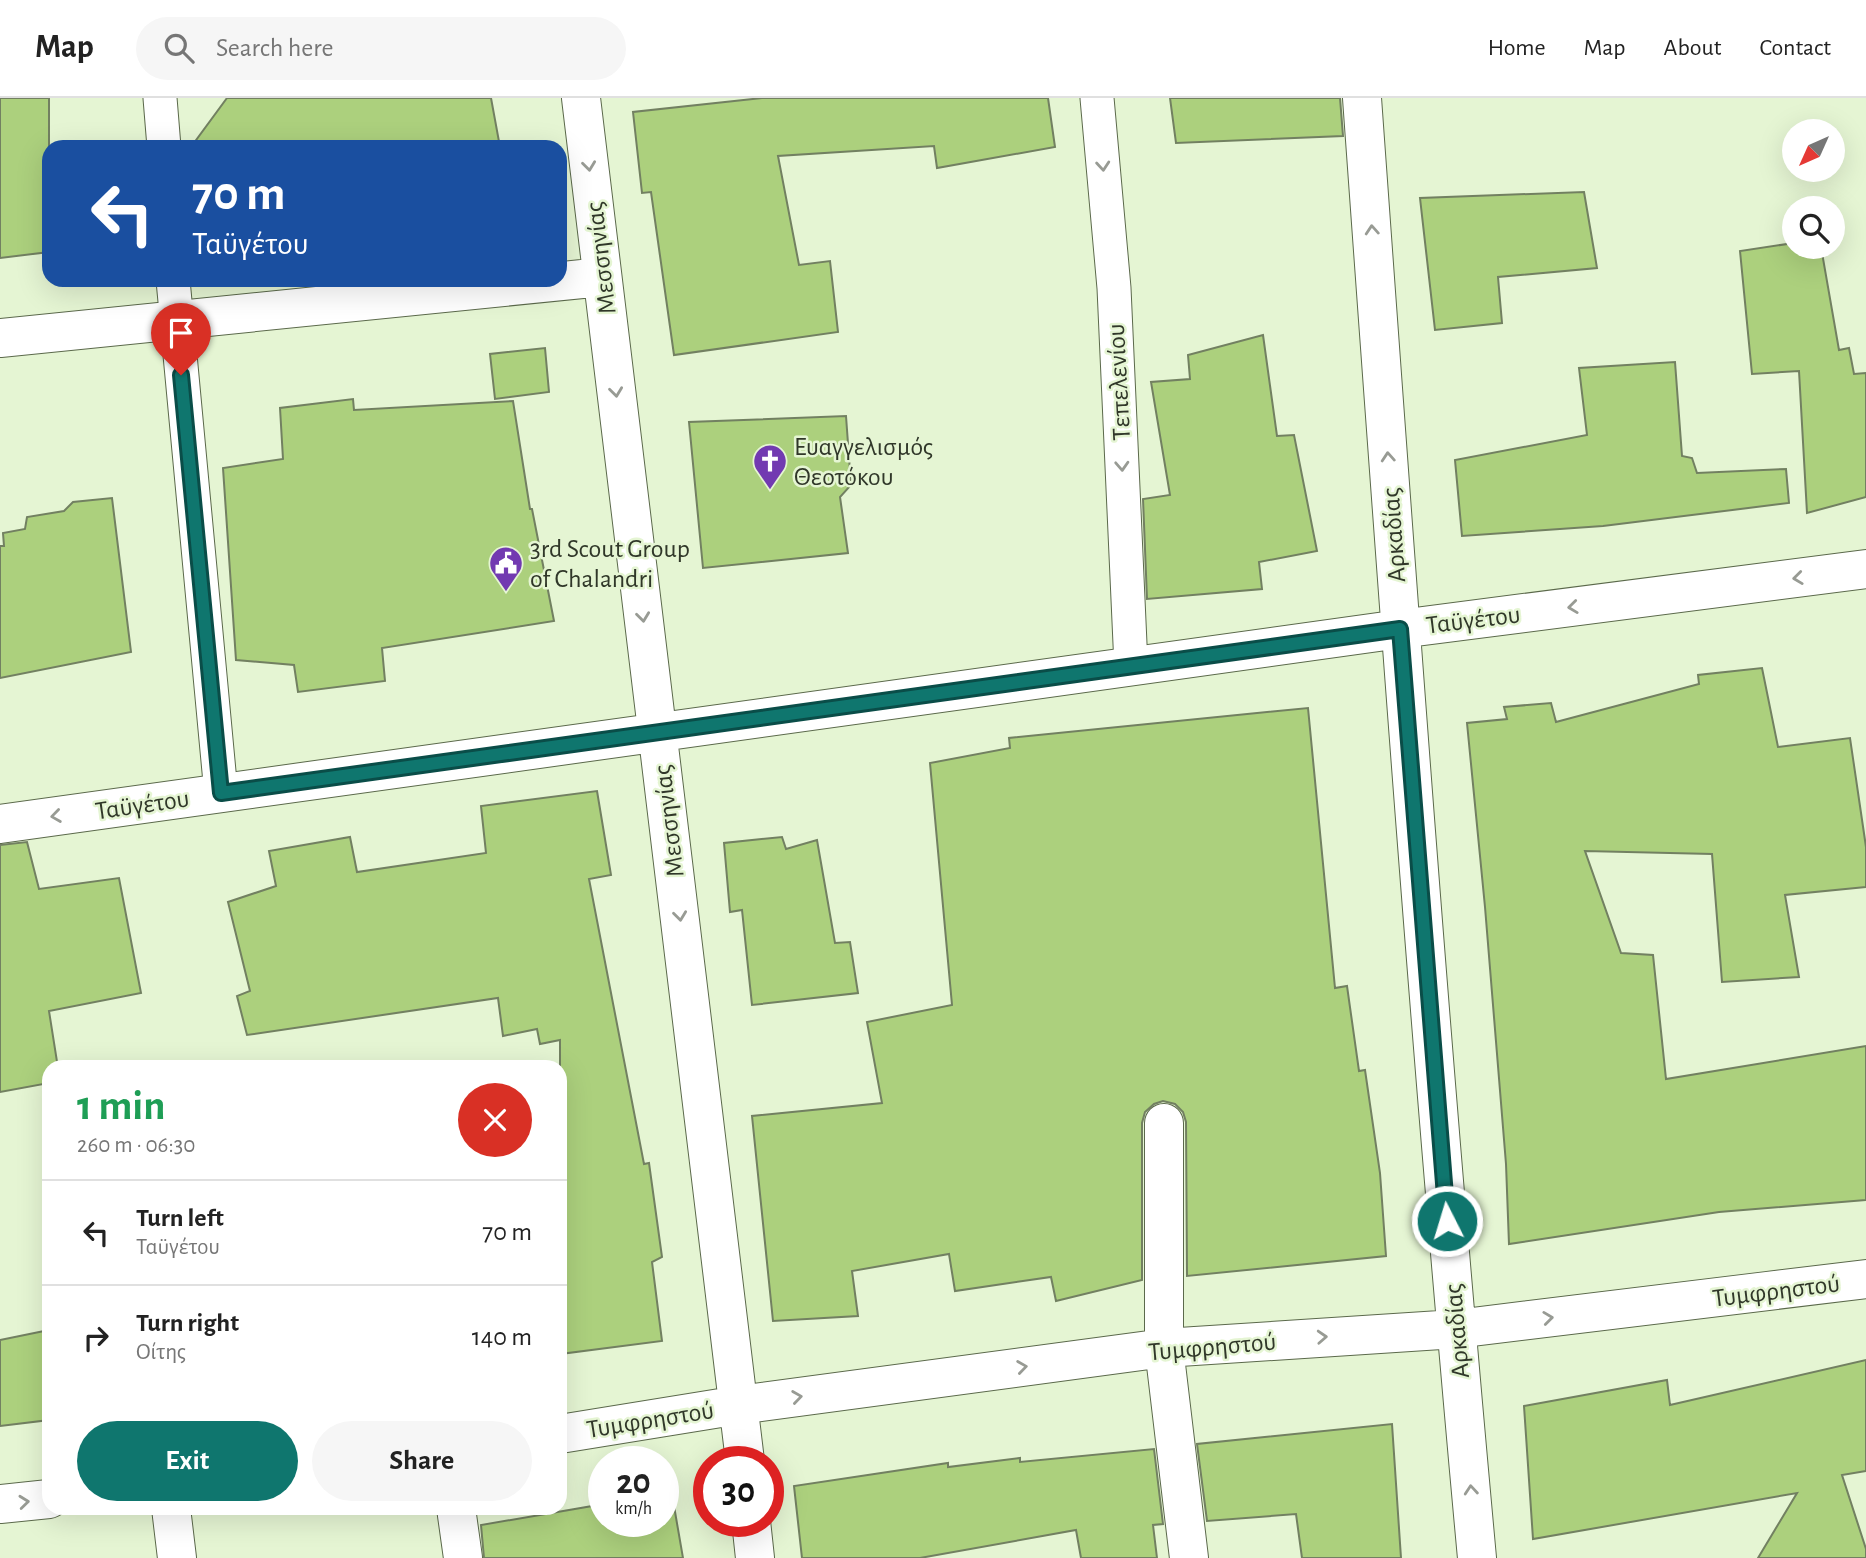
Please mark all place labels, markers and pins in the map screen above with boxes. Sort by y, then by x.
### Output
pin [151,303,211,375]
place label: Ευαγγελισμός Θεοτόκου [794,434,933,490]
church icon: Ευαγγελισμός Θεοτόκου [751,442,789,491]
place label: 3rd Scout Group of Chalandri [530,536,690,592]
public building icon: 3rd Scout Group of Chalandri [487,544,525,593]

